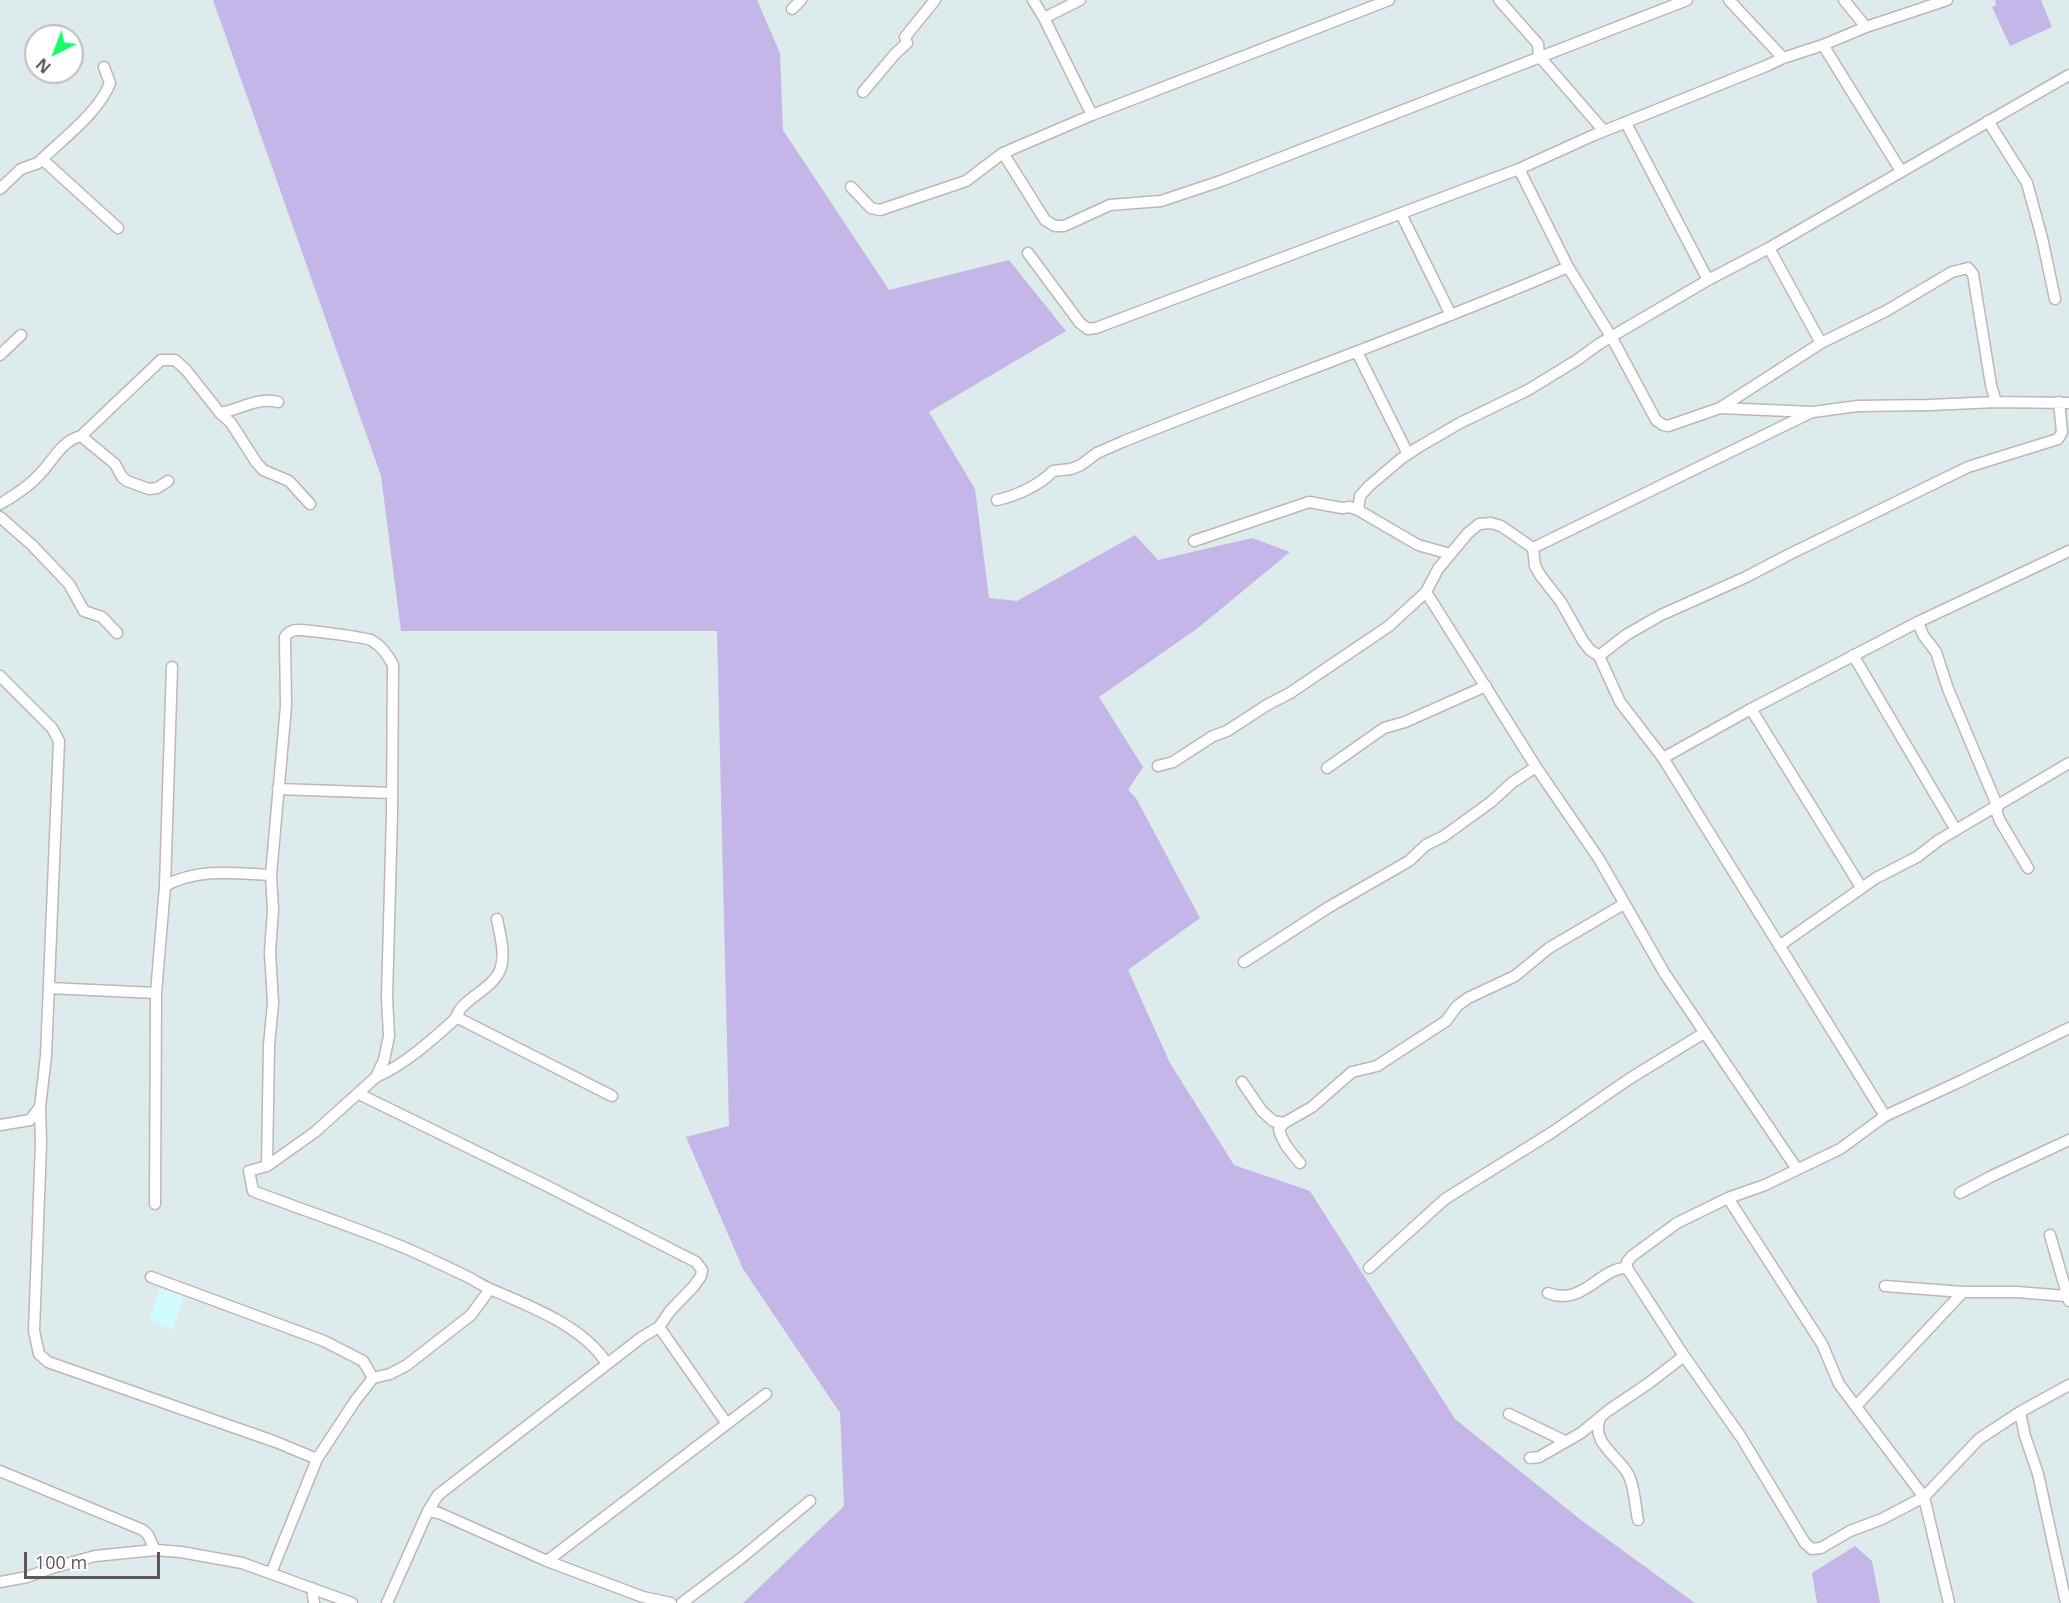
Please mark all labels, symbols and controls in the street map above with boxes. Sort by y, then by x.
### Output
north arrow [24,24,84,84]
text: N [31,53,55,78]
scale bar [27,1540,164,1578]
text: 100 m [35,1550,87,1574]

